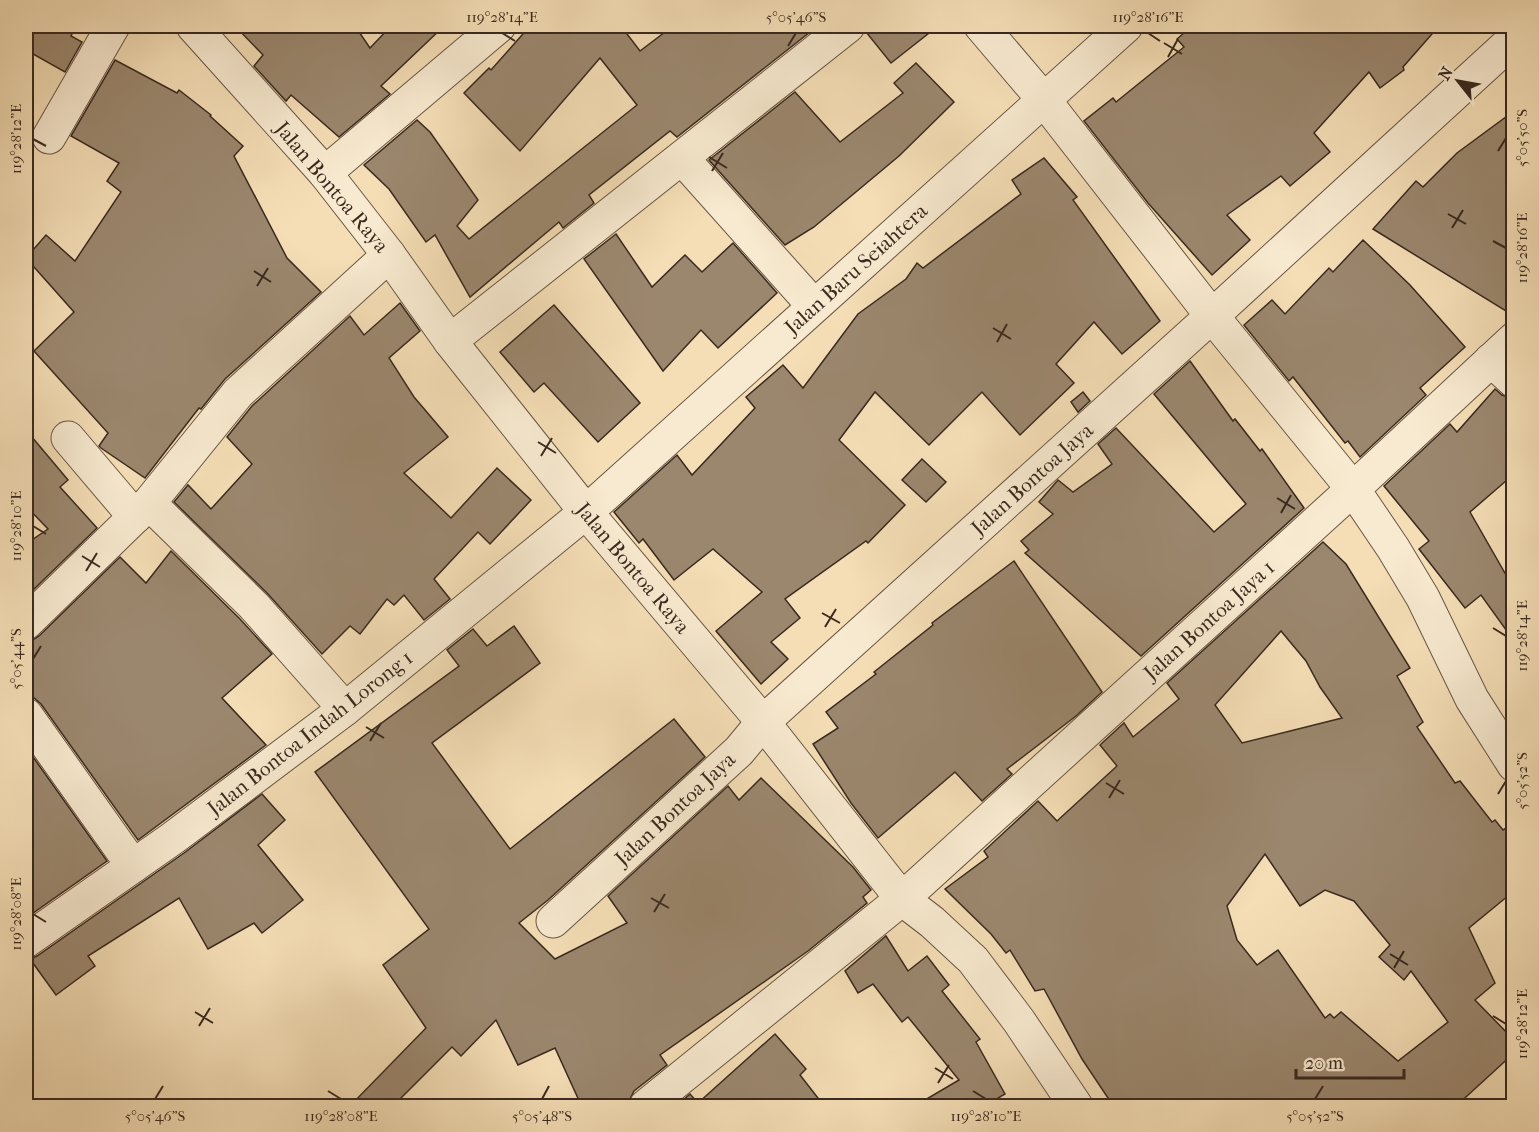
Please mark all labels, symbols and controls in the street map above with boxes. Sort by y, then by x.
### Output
text: 119°28'14"E [466,8,538,26]
text: 5°05'46"S [766,8,826,26]
text: 119°28'16"E [1113,8,1183,26]
north arrow [1428,51,1488,111]
text: N [1434,63,1457,84]
text: 119°28'12"E [7,104,25,174]
text: 5°05'50"S [1513,109,1531,167]
street label: Jalan Bontoa Raya [269,115,394,258]
street label: Jalan Baru Seiahtera [778,199,932,341]
text: 119°28'16"E [1513,213,1531,283]
street label: Jalan Bontoa Jaya [965,418,1098,541]
text: 119°28'10"E [7,490,25,562]
street label: Jalan Bontoa Raya [570,496,695,639]
street label: Jalan Bontoa Jaya 1 [1137,555,1279,686]
text: 119°28'14"E [1513,600,1531,672]
text: 5°05'44"S [7,628,25,690]
street label: Jalan Bontoa Indah Lorong 1 [201,645,417,822]
street label: Jalan Bontoa Jaya [609,747,740,872]
text: 5°05'52"S [1513,752,1531,810]
text: 119°28'08"E [7,877,25,951]
text: 119°28'12"E [1513,989,1531,1059]
scale bar [1296,1042,1404,1080]
text: 20 m [1305,1053,1343,1074]
text: 5°05'46"S [125,1107,185,1125]
text: 119°28'08"E [304,1107,378,1125]
text: 5°05'48"S [512,1107,572,1125]
text: 119°28'10"E [950,1107,1022,1125]
text: 5°05'52"S [1286,1107,1344,1125]

